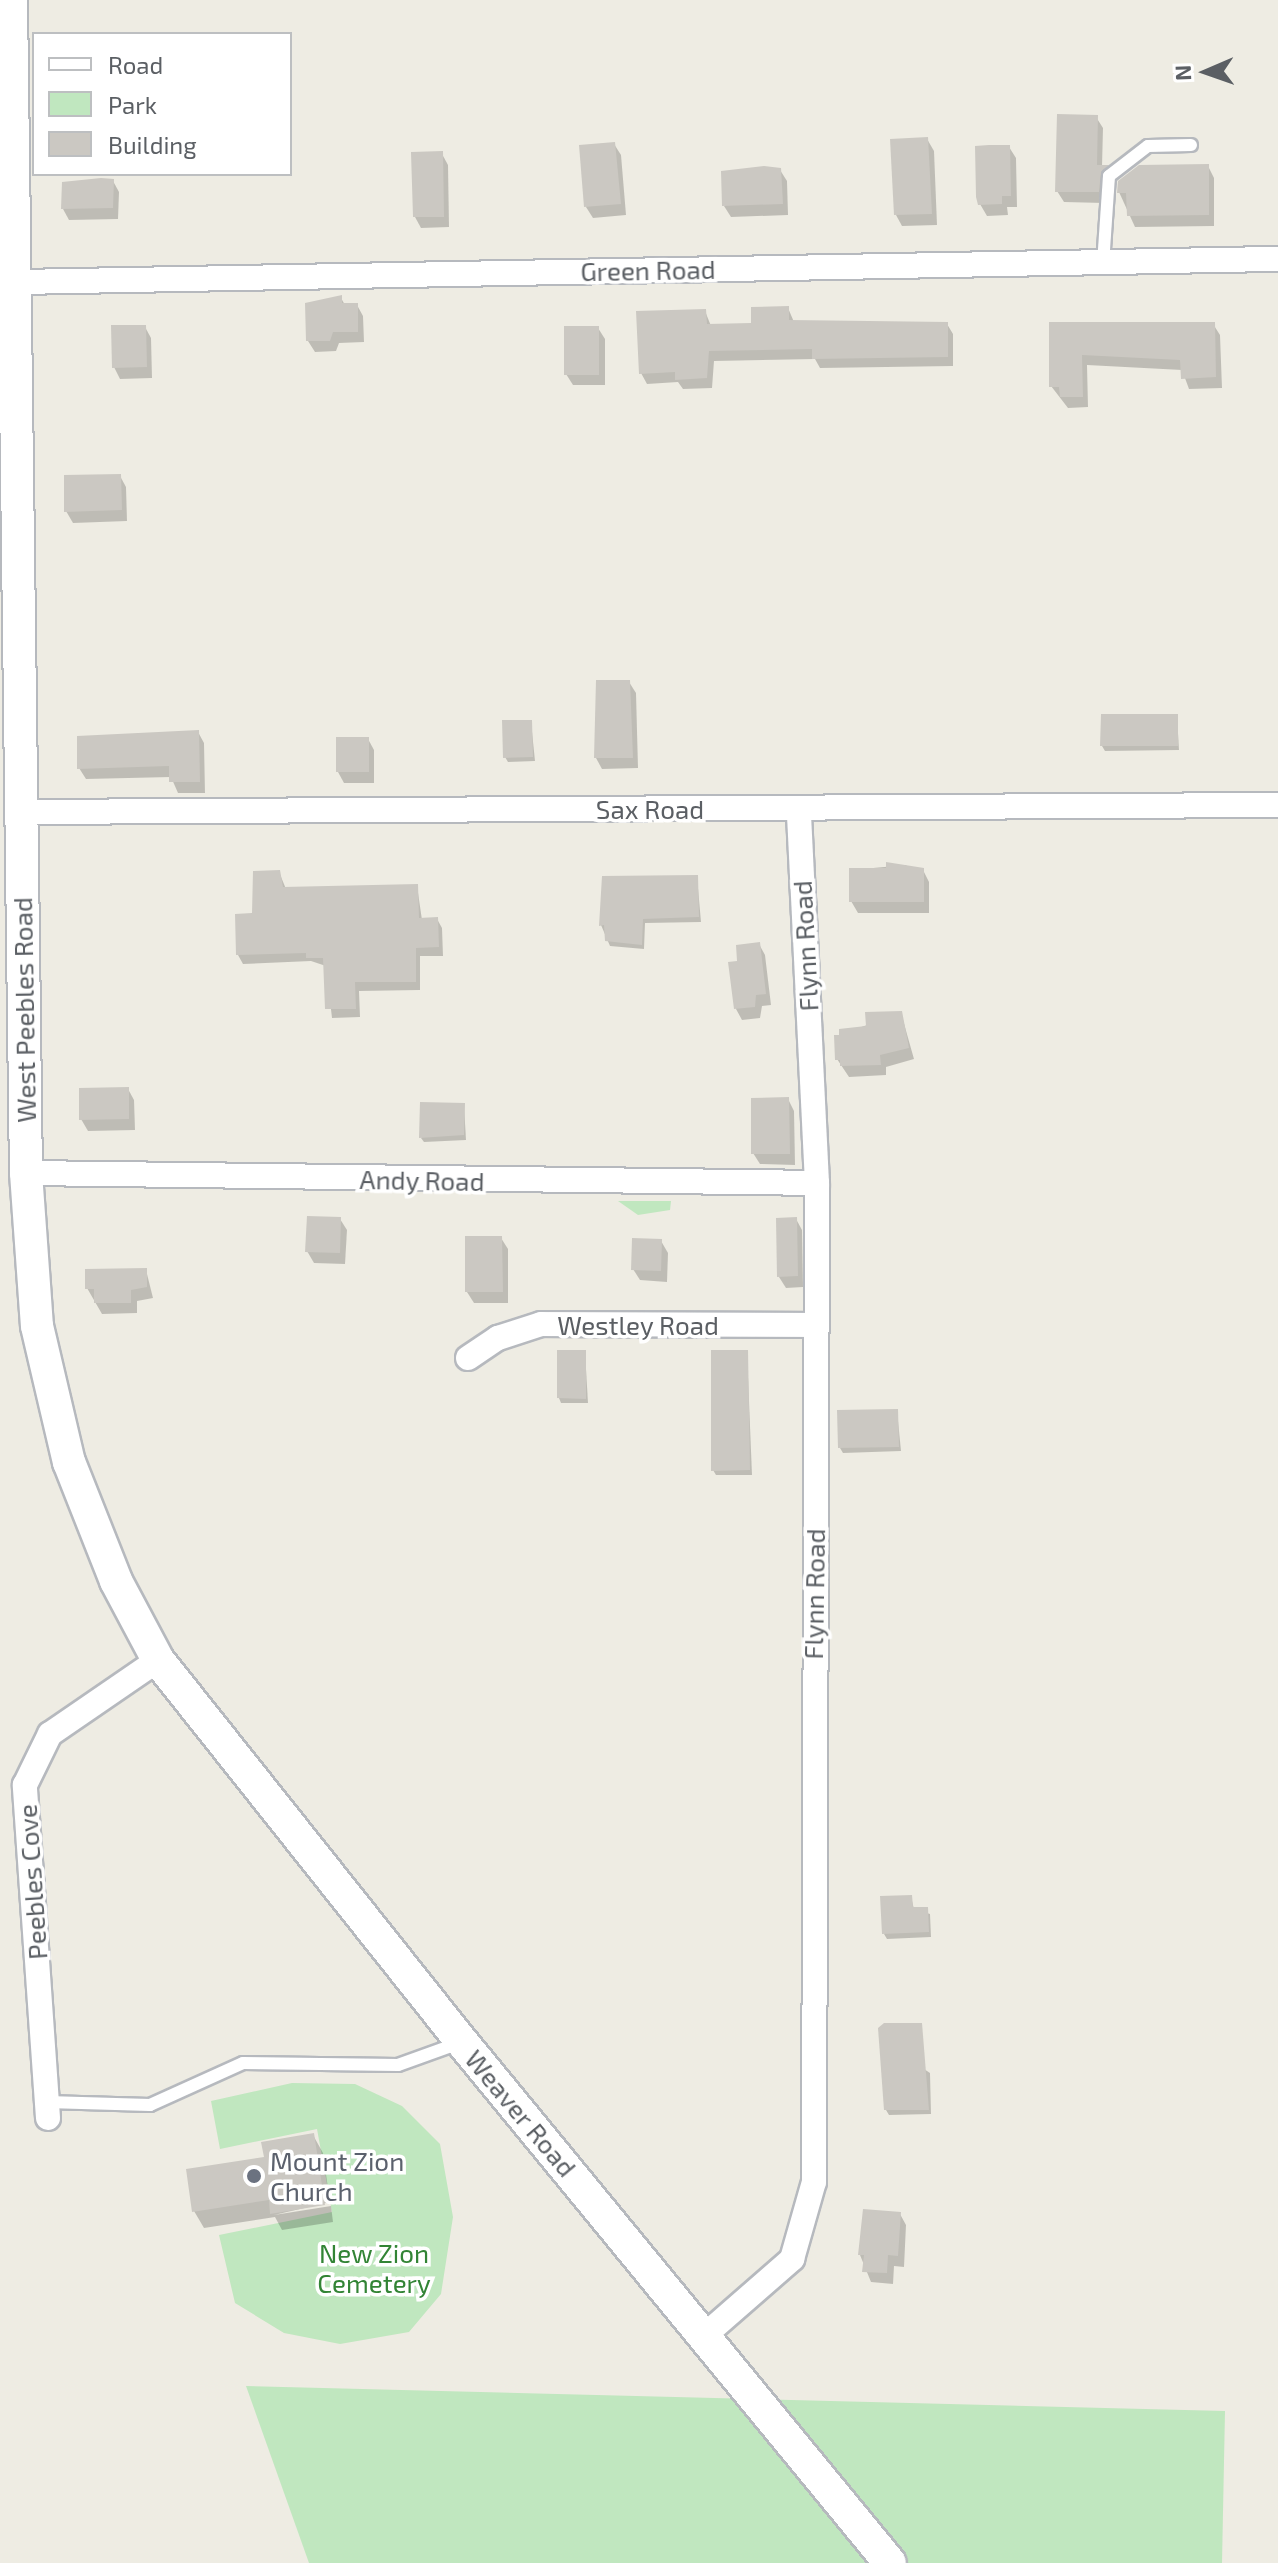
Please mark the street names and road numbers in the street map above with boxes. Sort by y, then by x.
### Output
street label: Green Road [580,253,716,287]
street label: Sax Road [596,793,704,825]
street label: Flynn Road [786,880,824,1012]
street label: West Peebles Road [6,897,42,1123]
street label: Andy Road [359,1163,485,1197]
street label: Westley Road [557,1309,719,1341]
street label: Flynn Road [797,1528,831,1660]
street label: Peebles Cove [11,1803,53,1961]
street label: Weaver Road [459,2043,583,2183]

